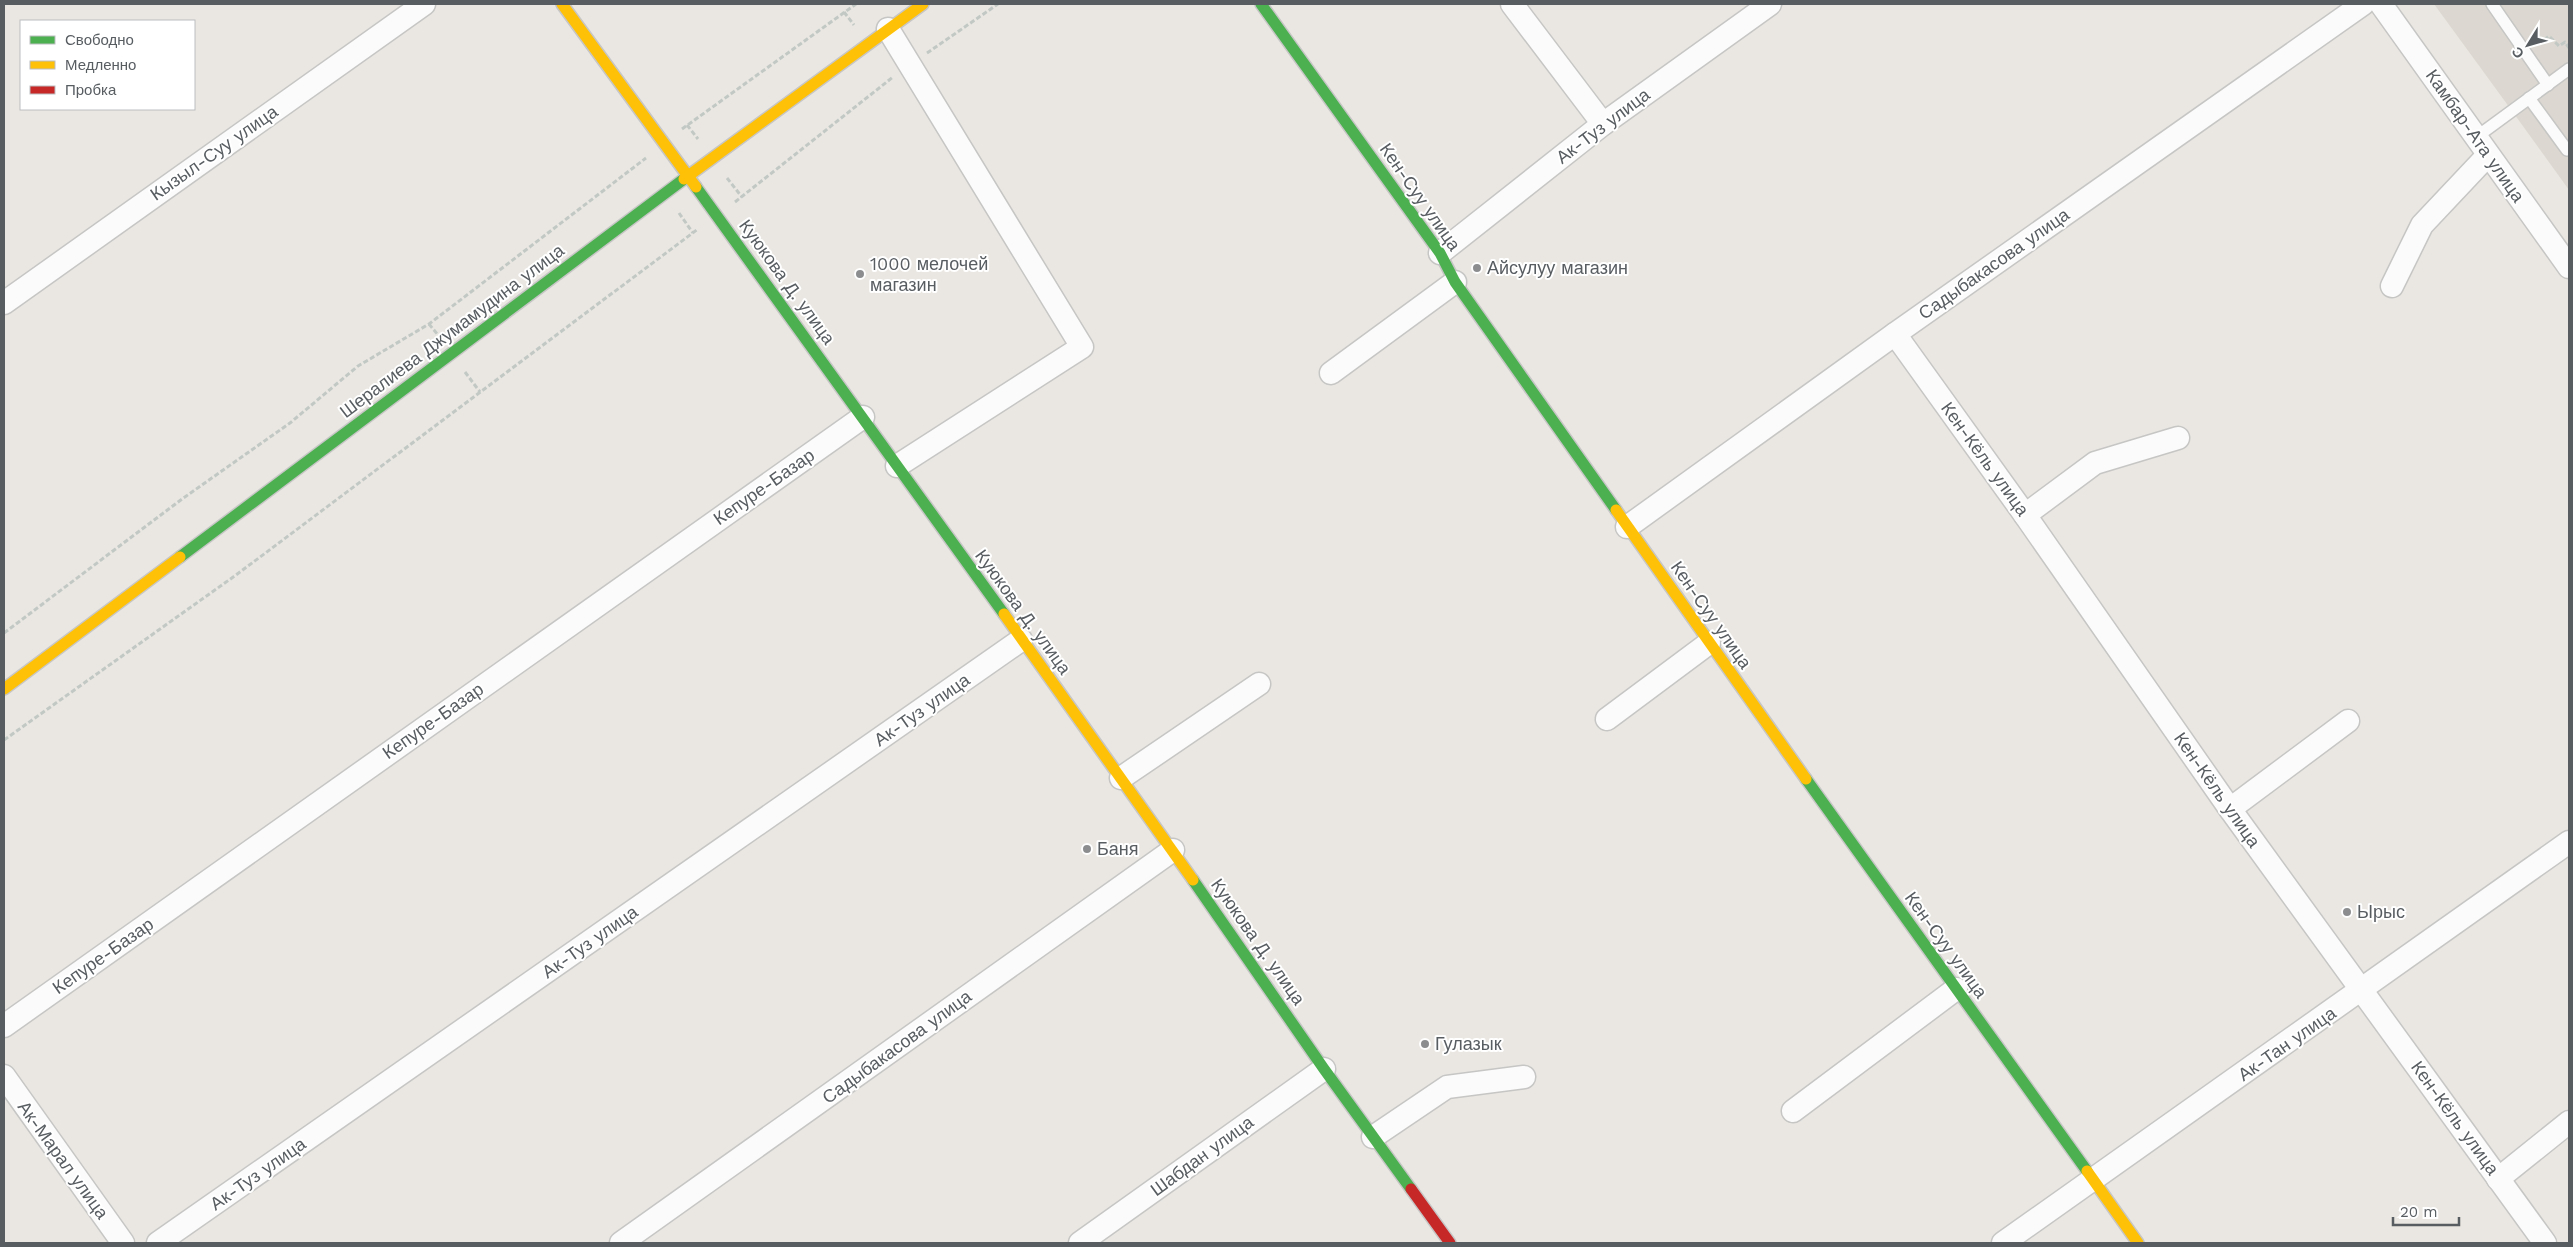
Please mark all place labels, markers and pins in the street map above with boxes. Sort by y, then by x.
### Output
place label: 1000 мелочей магазин [870,253,988,295]
place label: Айсулуу магазин [1487,257,1628,278]
marker: Айсулуу магазин [1471,262,1483,274]
marker: 1000 мелочей магазин [854,268,866,280]
place label: Баня [1097,838,1139,859]
marker: Баня [1081,843,1093,855]
place label: Ырыс [2357,901,2405,922]
marker: Ырыс [2341,906,2353,918]
place label: Гулазык [1435,1033,1502,1054]
marker: Гулазык [1419,1038,1431,1050]

